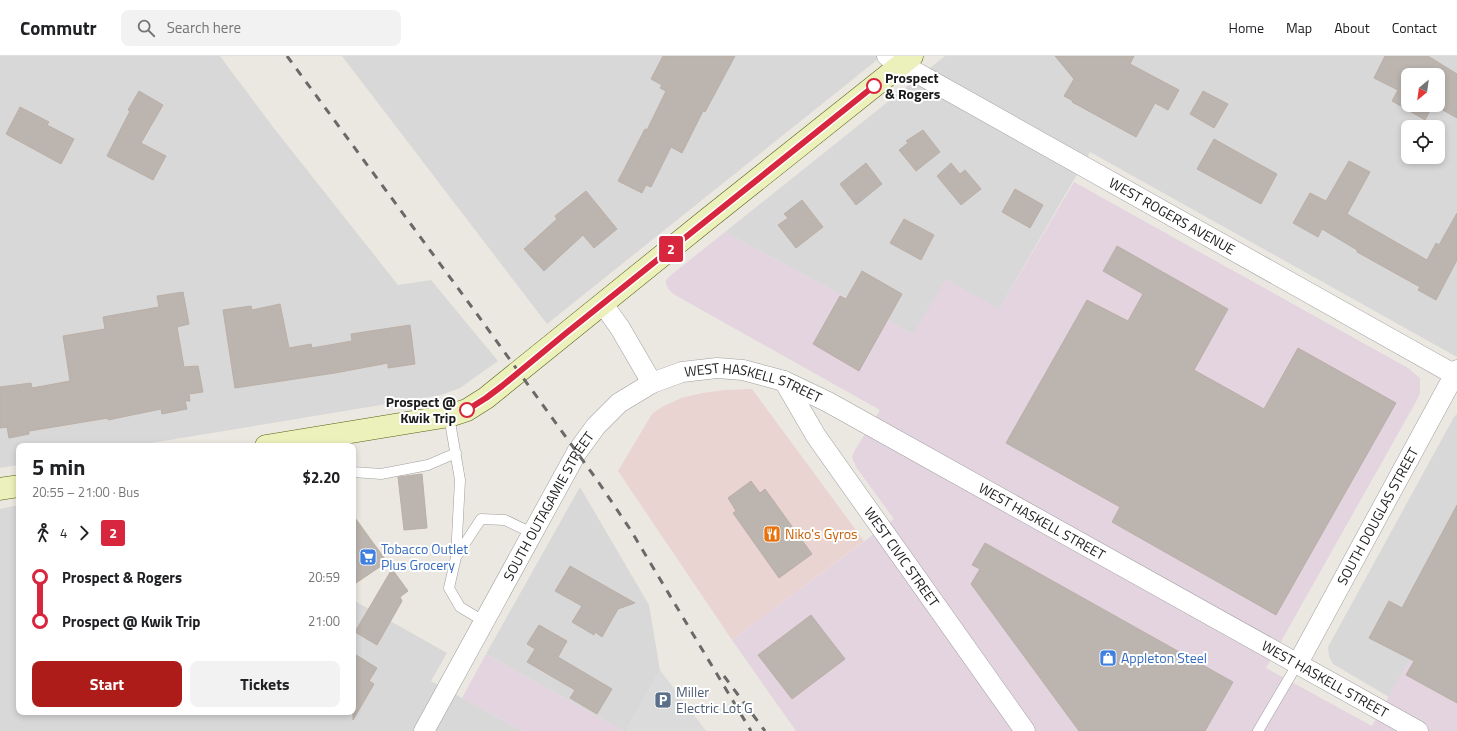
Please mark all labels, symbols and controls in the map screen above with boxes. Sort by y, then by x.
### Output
search box [121,10,401,46]
text: Commutr [20,13,97,42]
text: Search here [167,16,241,39]
icon: search [135,17,157,39]
text: Home [1229,17,1264,38]
text: Map [1286,17,1312,38]
text: About [1334,17,1370,38]
text: Contact [1392,17,1437,38]
place label: Prospect & Rogers [885,67,941,104]
north arrow [1401,68,1445,112]
map controls [1401,68,1445,164]
marker: Prospect & Rogers [866,78,882,94]
button: locate [1401,120,1445,164]
street label: WEST ROGERS AVENUE [1105,172,1240,260]
line badge: 2 [658,236,684,262]
text: 2 [667,238,675,259]
street label: WEST HASKELL STREET [683,357,826,408]
place label: Prospect @ Kwik Trip [386,391,456,428]
marker: Prospect @ Kwik Trip [459,402,475,418]
street label: SOUTH OUTAGAMIE STREET [497,426,599,584]
street label: SOUTH DOUGLAS STREET [1331,443,1423,589]
text: 5 min [32,450,85,484]
text: $2.20 [303,466,340,489]
street label: WEST HASKELL STREET [975,477,1110,565]
text: 20:55 – 21:00 · Bus [32,482,139,502]
street label: WEST CIVIC STREET [859,503,945,612]
icon: walk [32,522,54,544]
icon: forward [73,522,95,544]
text: 2 [109,522,117,543]
text: 4 [60,523,67,543]
place label: Niko's Gyros [785,523,858,544]
restaurant icon: Niko's Gyros [762,524,782,544]
place label: Tobacco Outlet Plus Grocery [381,538,468,575]
supermarket icon: Tobacco Outlet Plus Grocery [358,547,378,567]
text: Prospect & Rogers [62,566,182,589]
text: 20:59 [308,567,340,587]
text: Prospect @ Kwik Trip [62,610,200,633]
text: 21:00 [308,611,340,631]
street label: WEST HASKELL STREET [1258,635,1393,723]
place label: Appleton Steel [1121,647,1207,668]
shop icon: Appleton Steel [1098,648,1118,668]
button: Start [32,661,182,707]
button: Tickets [190,661,340,707]
place label: Miller Electric Lot G [676,681,753,718]
parking icon: Miller Electric Lot G [653,690,673,710]

